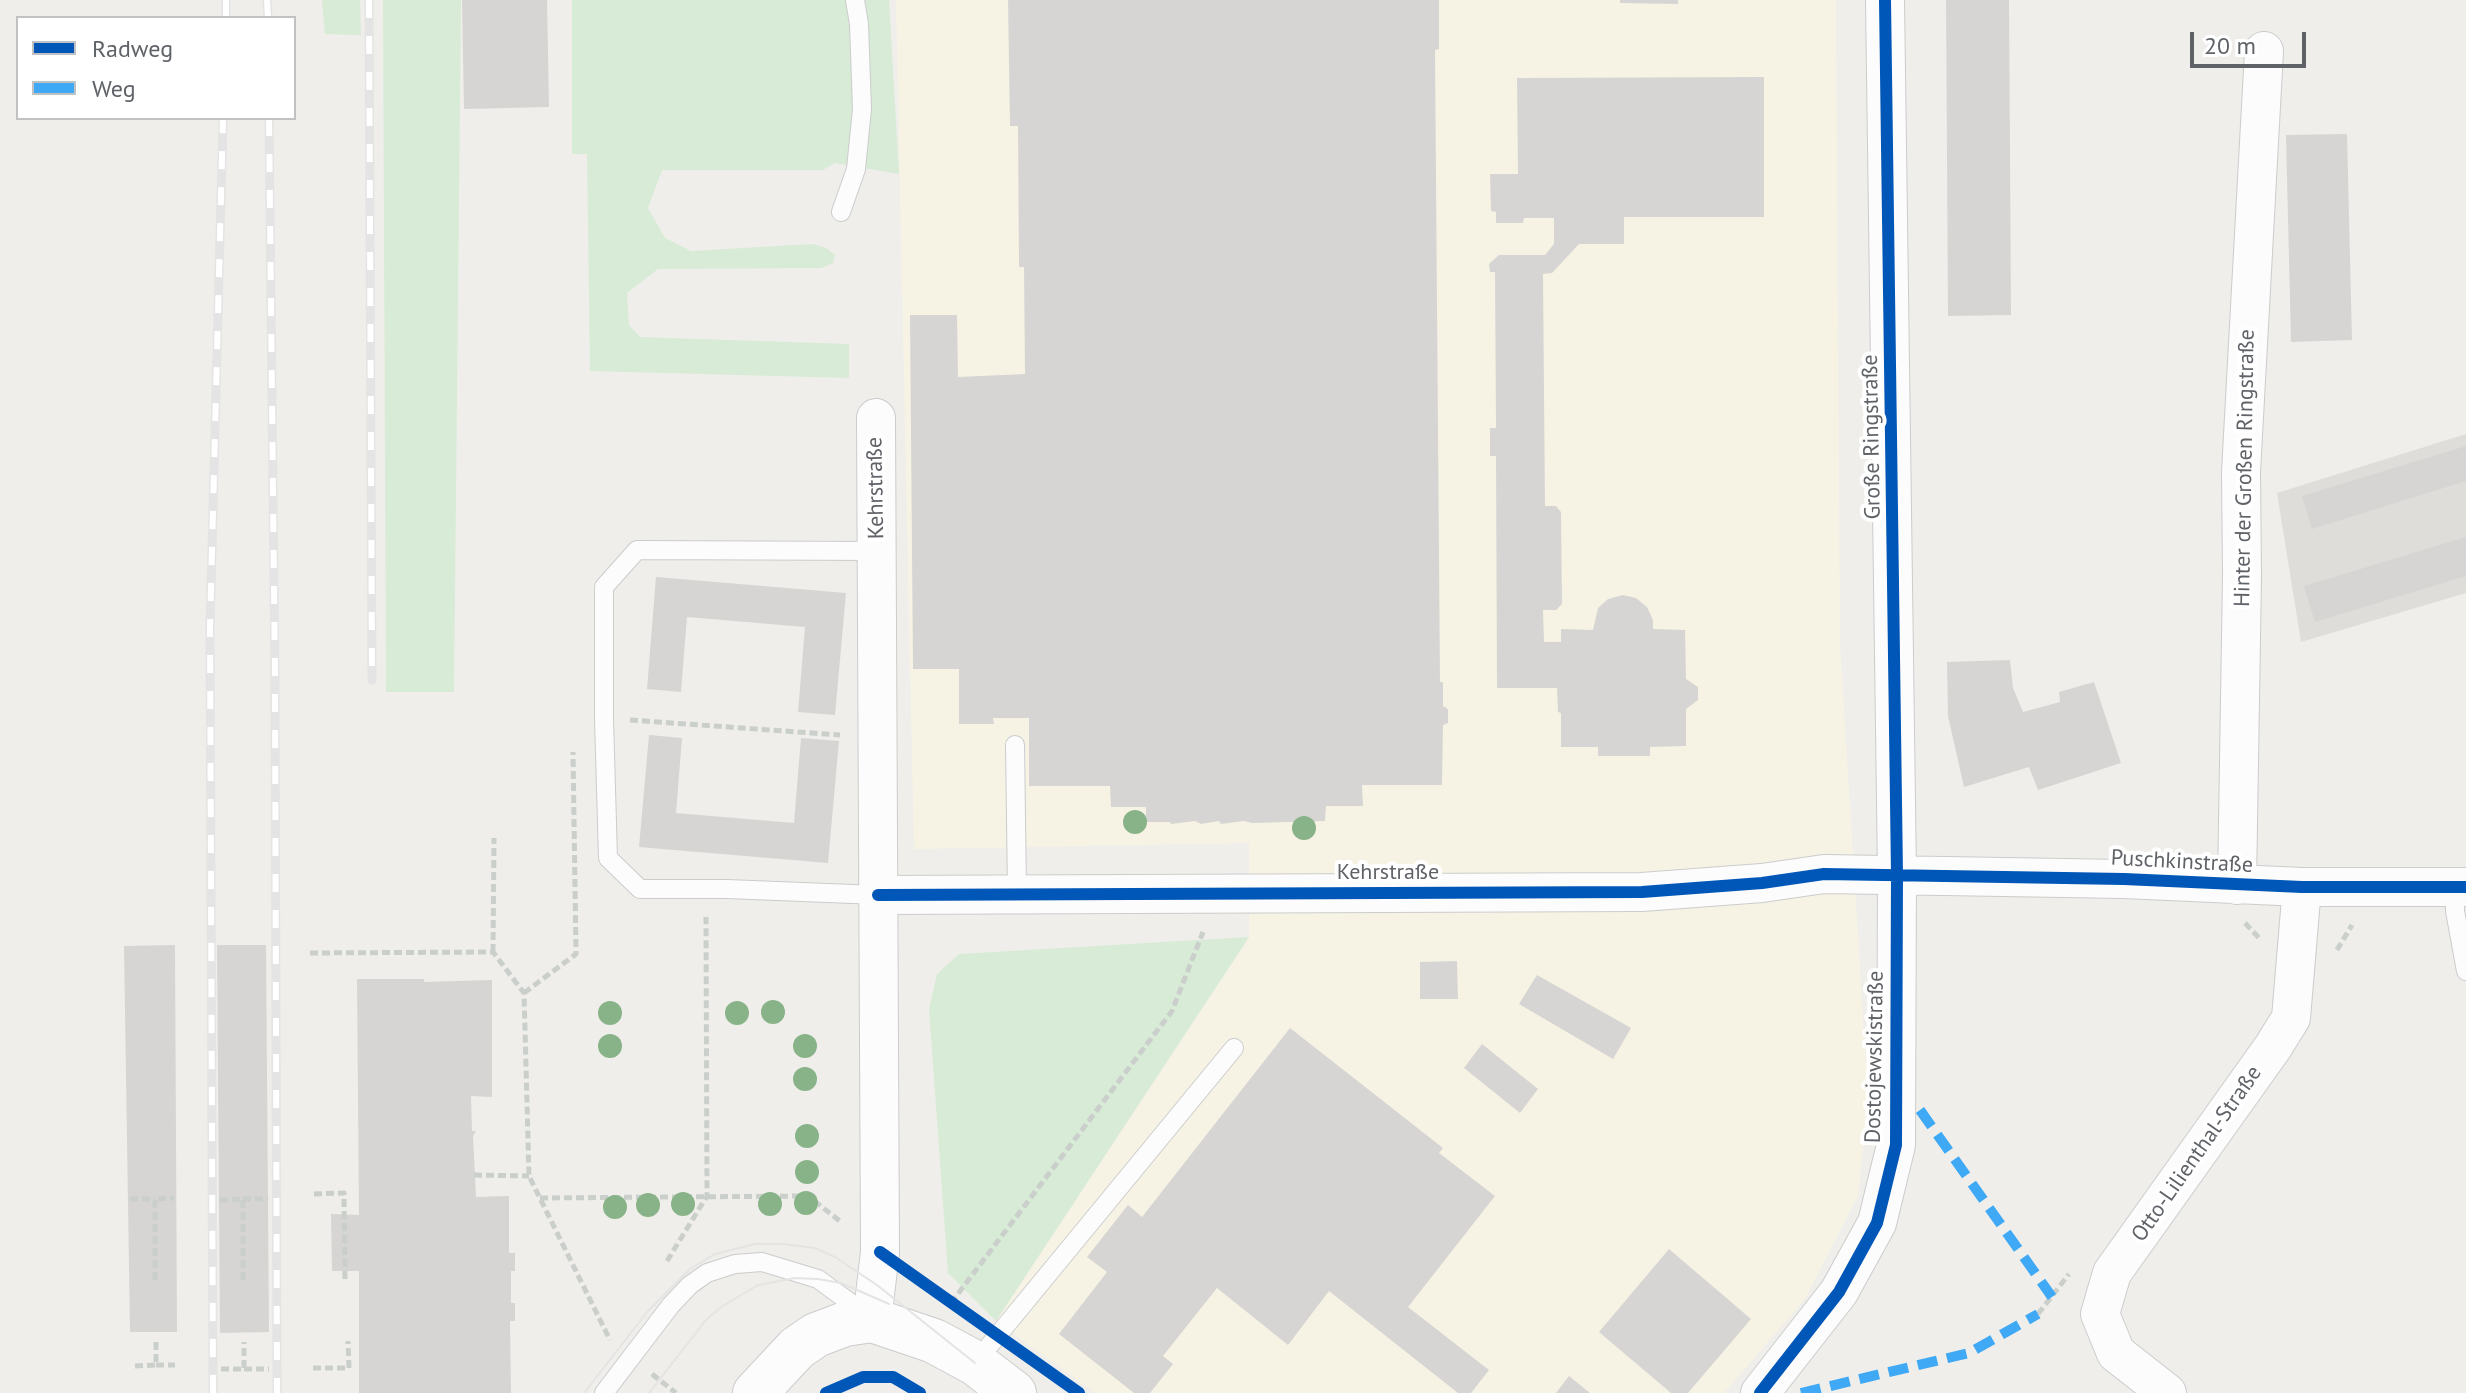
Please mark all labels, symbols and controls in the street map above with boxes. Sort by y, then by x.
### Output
legend [16,16,296,120]
scale bar [2194,16,2310,66]
text: 20 m [2204,30,2256,61]
text: Radweg [92,33,173,64]
text: Weg [92,73,136,104]
street label: Hinter der Großen Ringstraße [2229,329,2261,607]
street label: Große Ringstraße [1857,354,1887,520]
street label: Kehrstraße [862,437,890,539]
street label: Puschkinstraße [2110,845,2254,879]
street label: Kehrstraße [1337,860,1439,886]
street label: Dostojewskistraße [1860,971,1890,1143]
street label: Otto-Lilienthal-Straße [2126,1061,2268,1247]

